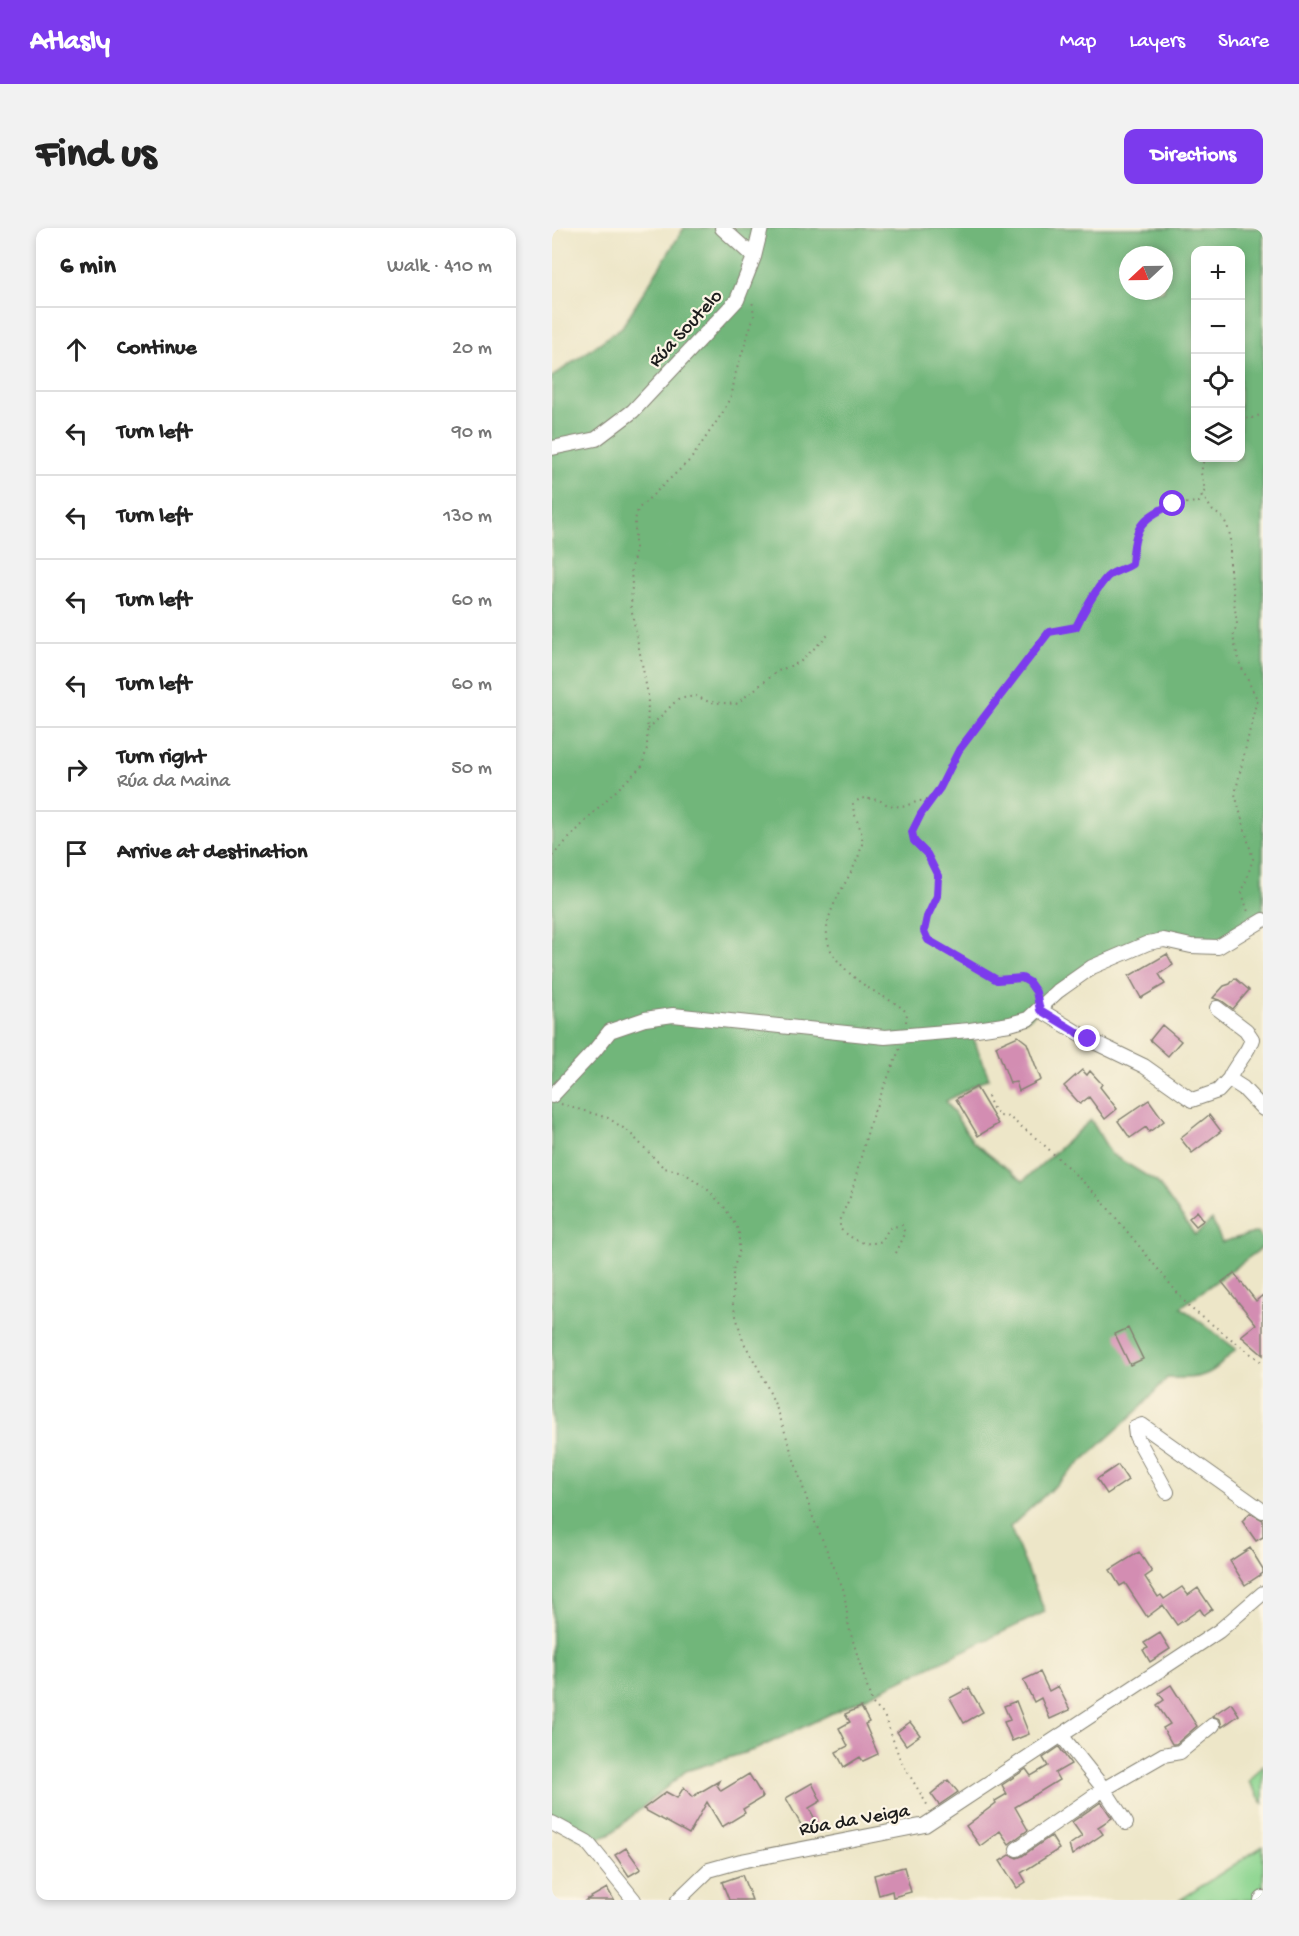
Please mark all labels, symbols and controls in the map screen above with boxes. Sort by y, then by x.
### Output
text: Atlasly [30,26,110,59]
text: Map [1060,30,1096,55]
text: Layers [1129,30,1185,55]
text: Share [1218,30,1269,55]
button: Directions [1124,129,1263,184]
text: Find us [36,132,156,181]
north arrow [1119,246,1173,300]
map controls [1191,246,1245,462]
button: + [1191,246,1245,300]
text: 6 min [60,252,116,283]
text: Walk · 410 m [387,256,492,279]
street label: Rúa Soutelo [645,286,728,373]
button: − [1191,300,1245,354]
icon: ahead [60,333,93,366]
text: Continue [117,336,197,362]
text: 20 m [452,338,492,361]
button: locate [1191,354,1245,408]
button: layers [1191,408,1245,462]
icon: left [60,417,93,450]
text: Turn left [117,420,191,446]
text: 90 m [452,422,492,445]
route start [1159,490,1185,516]
icon: left [60,501,93,534]
text: Turn left [117,504,191,530]
text: 130 m [443,506,492,529]
icon: left [60,585,93,618]
text: Turn left [117,588,191,614]
text: 60 m [452,590,492,613]
icon: left [60,669,93,702]
text: Turn left [117,672,191,698]
text: 60 m [452,674,492,697]
text: Turn right [117,745,205,771]
icon: right [60,753,93,786]
text: 50 m [451,758,492,781]
text: Rúa da Maina [117,771,230,794]
icon: arrive [60,837,93,870]
text: Arrive at destination [117,840,307,866]
route end [1074,1025,1100,1051]
street label: Rúa da Veiga [798,1800,912,1842]

